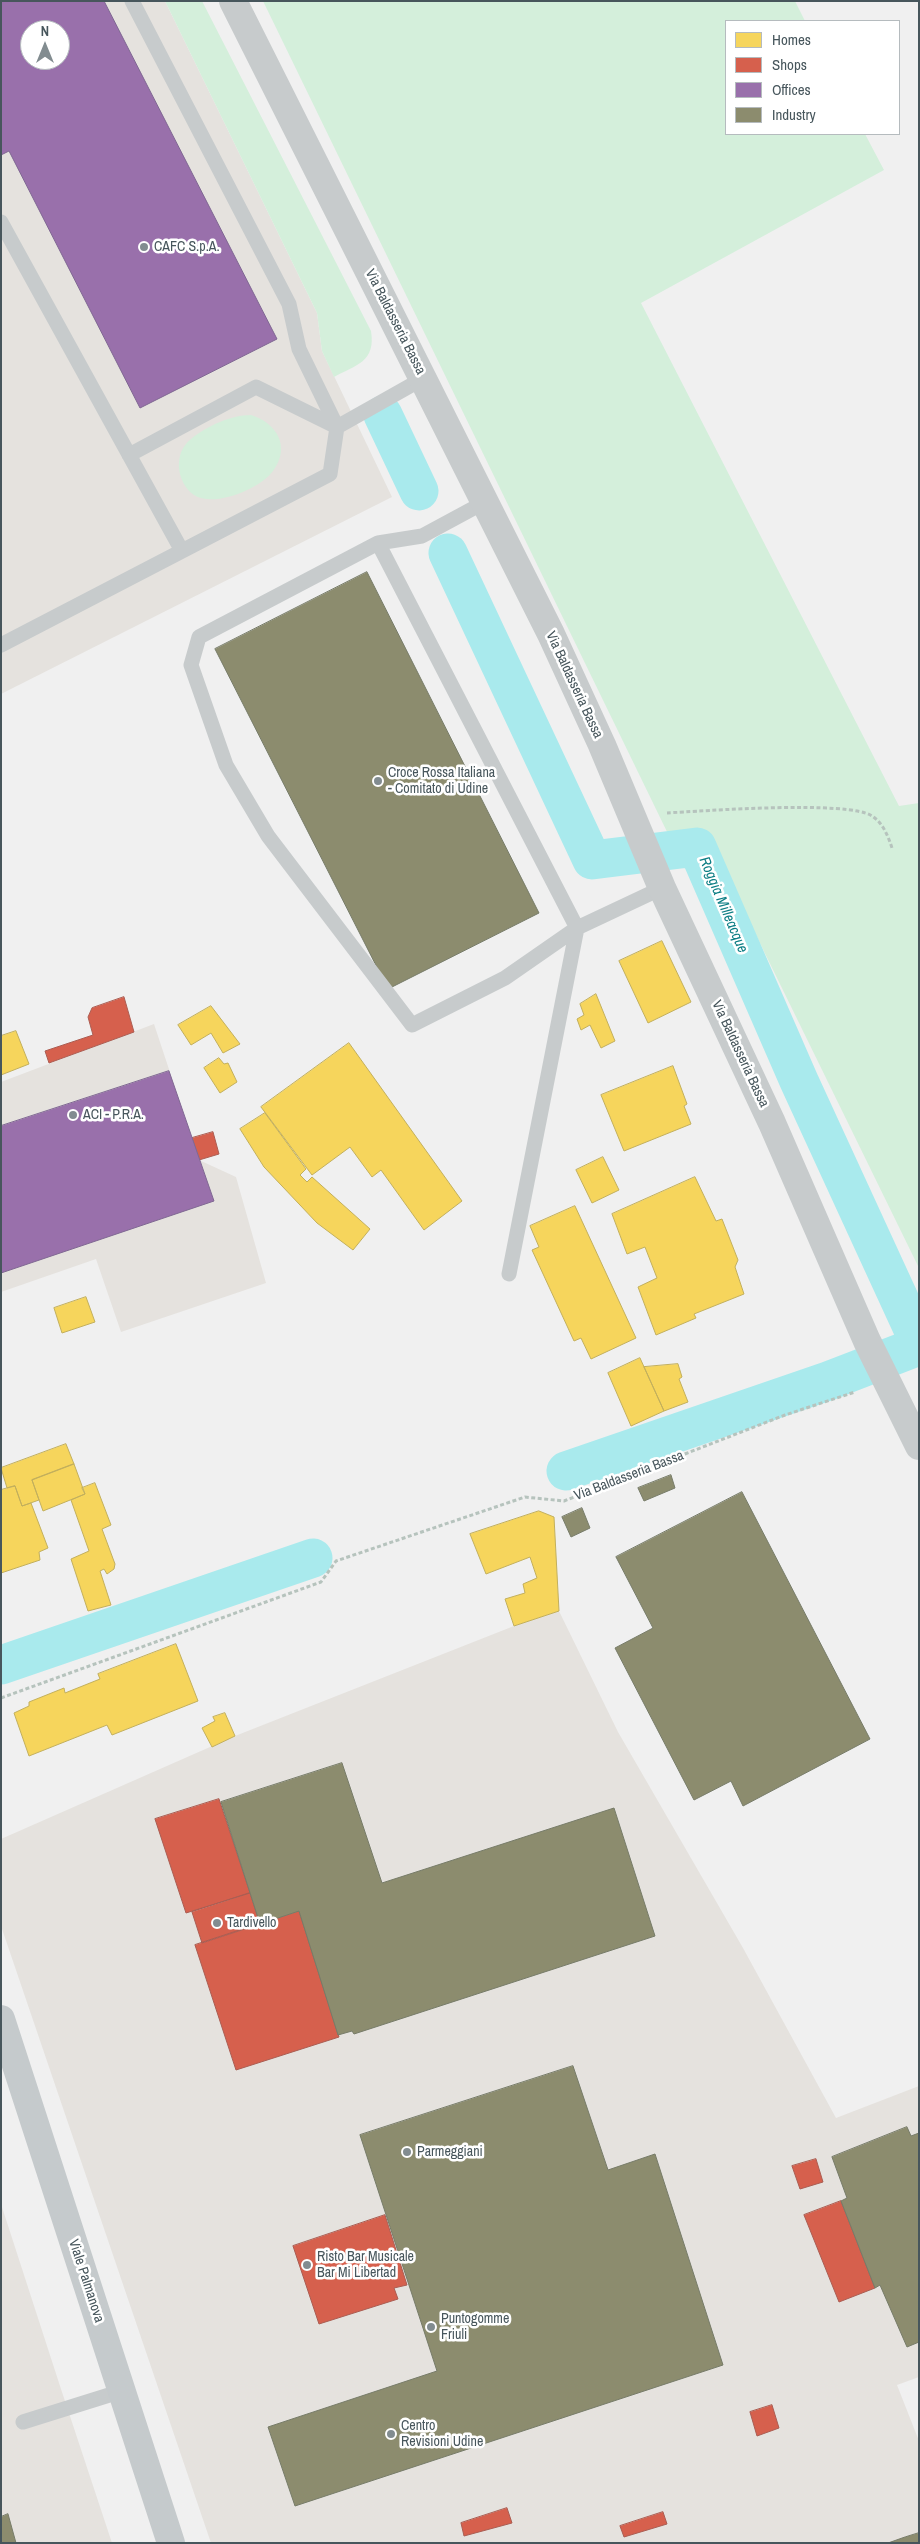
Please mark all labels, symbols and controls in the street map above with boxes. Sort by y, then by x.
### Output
north arrow [20,20,70,70]
legend [725,20,900,135]
text: N [41,22,49,40]
text: Homes [772,29,811,50]
text: Shops [772,54,807,75]
text: Offices [772,79,811,100]
text: Industry [772,104,816,125]
place label: CAFC S.p.A. [154,239,220,255]
marker: CAFC S.p.A. [138,241,150,253]
street label: Via Baldasseria Bassa [361,267,429,377]
street label: Via Baldasseria Bassa [542,629,606,741]
place label: Croce Rossa Italiana - Comitato di Udine [388,765,495,798]
marker: Croce Rossa Italiana - Comitato di Udine [372,775,384,787]
water label: Roggia Milleacque [695,854,751,956]
street label: Via Baldasseria Bassa [708,998,772,1110]
place label: ACI - P.R.A. [83,1107,144,1123]
marker: ACI - P.R.A. [67,1109,79,1121]
street label: Via Baldasseria Bassa [572,1447,686,1505]
place label: Tardivello [227,1915,276,1931]
marker: Tardivello [211,1917,223,1929]
place label: Parmeggiani [417,2144,483,2160]
marker: Parmeggiani [401,2146,413,2158]
street label: Viale Palmanova [65,2237,107,2325]
place label: Risto Bar Musicale Bar Mi Libertad [317,2249,414,2282]
marker: Risto Bar Musicale Bar Mi Libertad [301,2259,313,2271]
place label: Puntogomme Friuli [441,2311,509,2344]
marker: Puntogomme Friuli [425,2321,437,2333]
place label: Centro Revisioni Udine [401,2418,483,2450]
marker: Centro Revisioni Udine [385,2428,397,2440]

